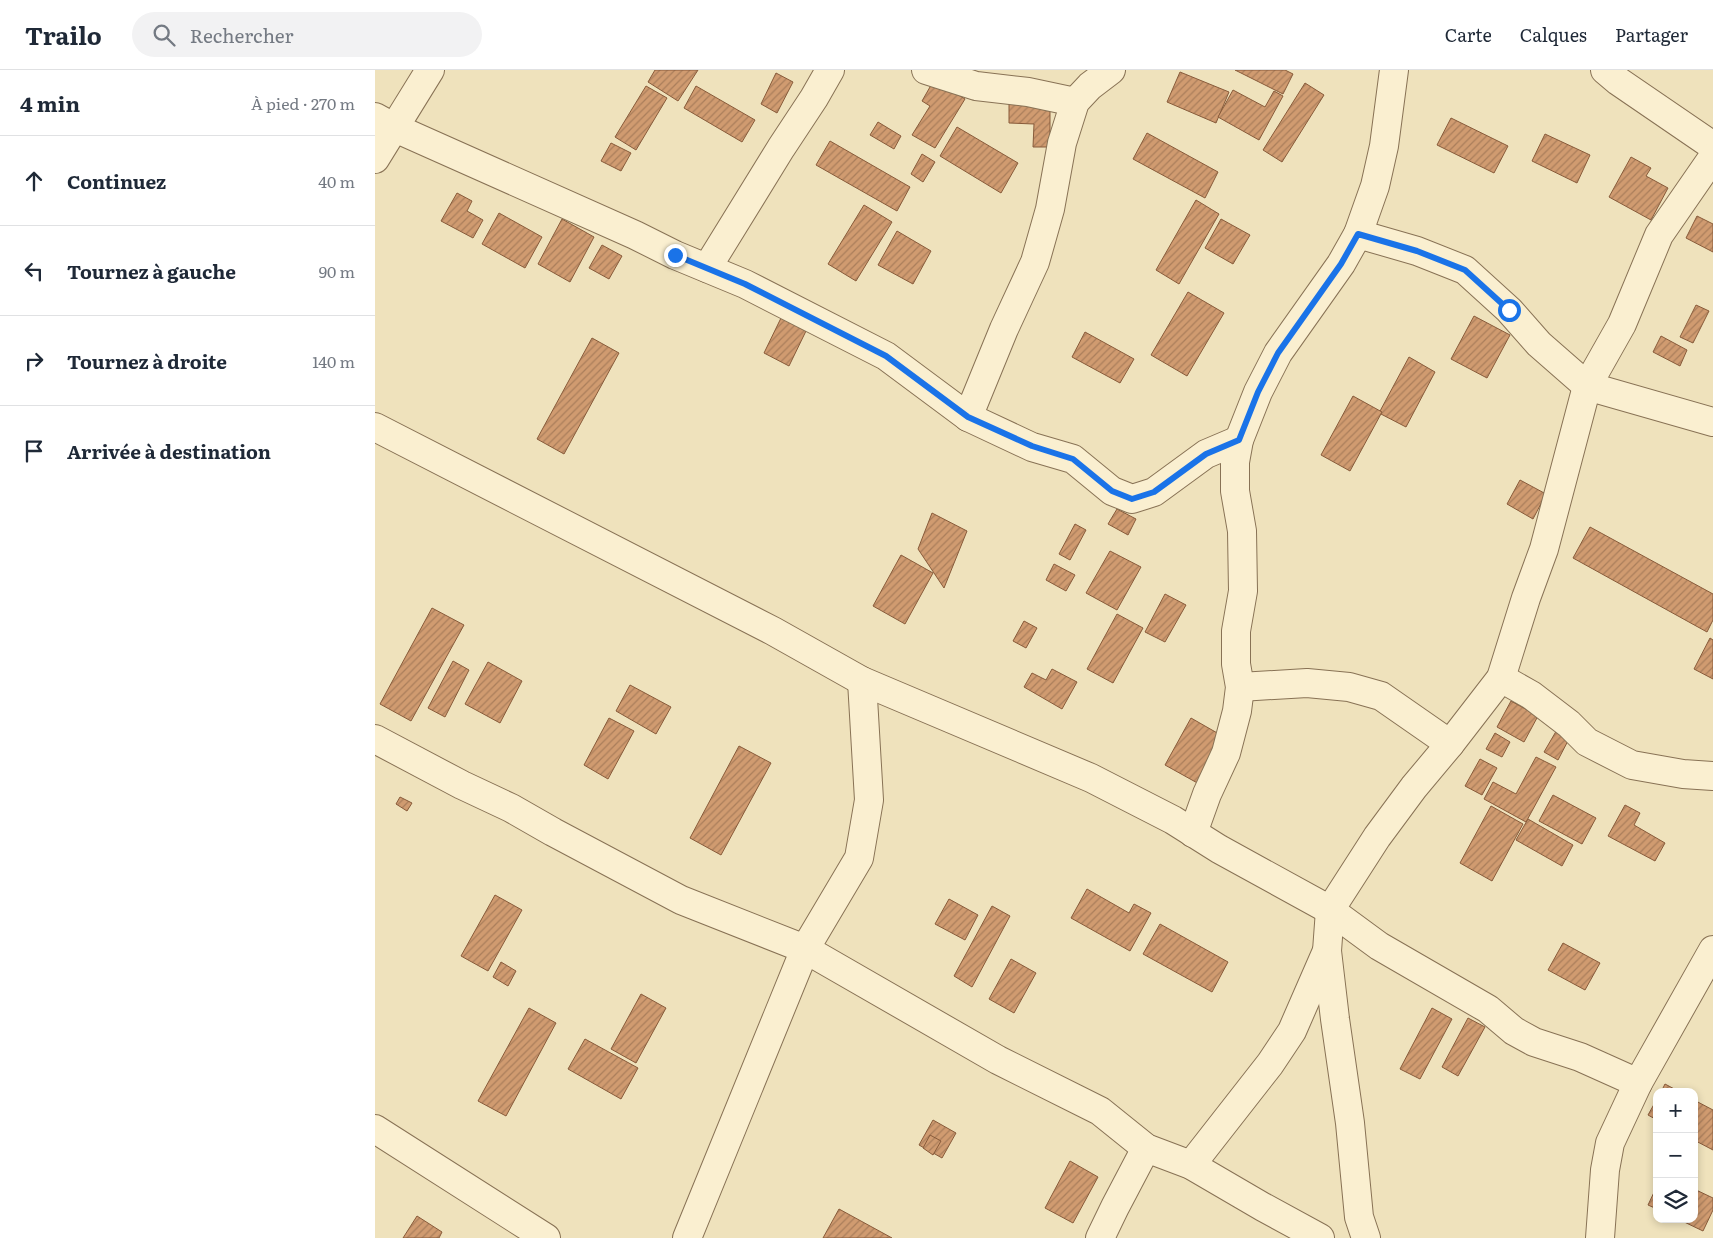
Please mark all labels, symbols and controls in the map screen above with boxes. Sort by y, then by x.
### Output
search box [132,12,482,57]
text: Trailo [25,17,102,52]
icon: search [150,21,178,49]
text: Rechercher [190,21,294,49]
text: Carte [1445,21,1492,48]
text: Calques [1520,21,1587,48]
text: Partager [1615,21,1688,48]
text: 4 min [20,87,80,118]
text: À pied · 270 m [251,91,355,115]
icon: ahead [20,167,48,195]
text: Continuez [67,167,166,195]
text: 40 m [318,169,355,193]
route end [664,244,687,267]
icon: left [20,257,48,285]
text: Tournez à gauche [67,257,236,285]
text: 90 m [319,259,355,283]
route start [1498,299,1521,322]
icon: right [20,347,48,375]
text: Tournez à droite [67,347,227,375]
text: 140 m [312,349,355,373]
icon: arrive [20,437,48,465]
text: Arrivée à destination [67,437,271,465]
map controls [1653,1088,1698,1223]
button: + [1653,1088,1698,1133]
button: − [1653,1133,1698,1178]
button: layers [1653,1178,1698,1223]

